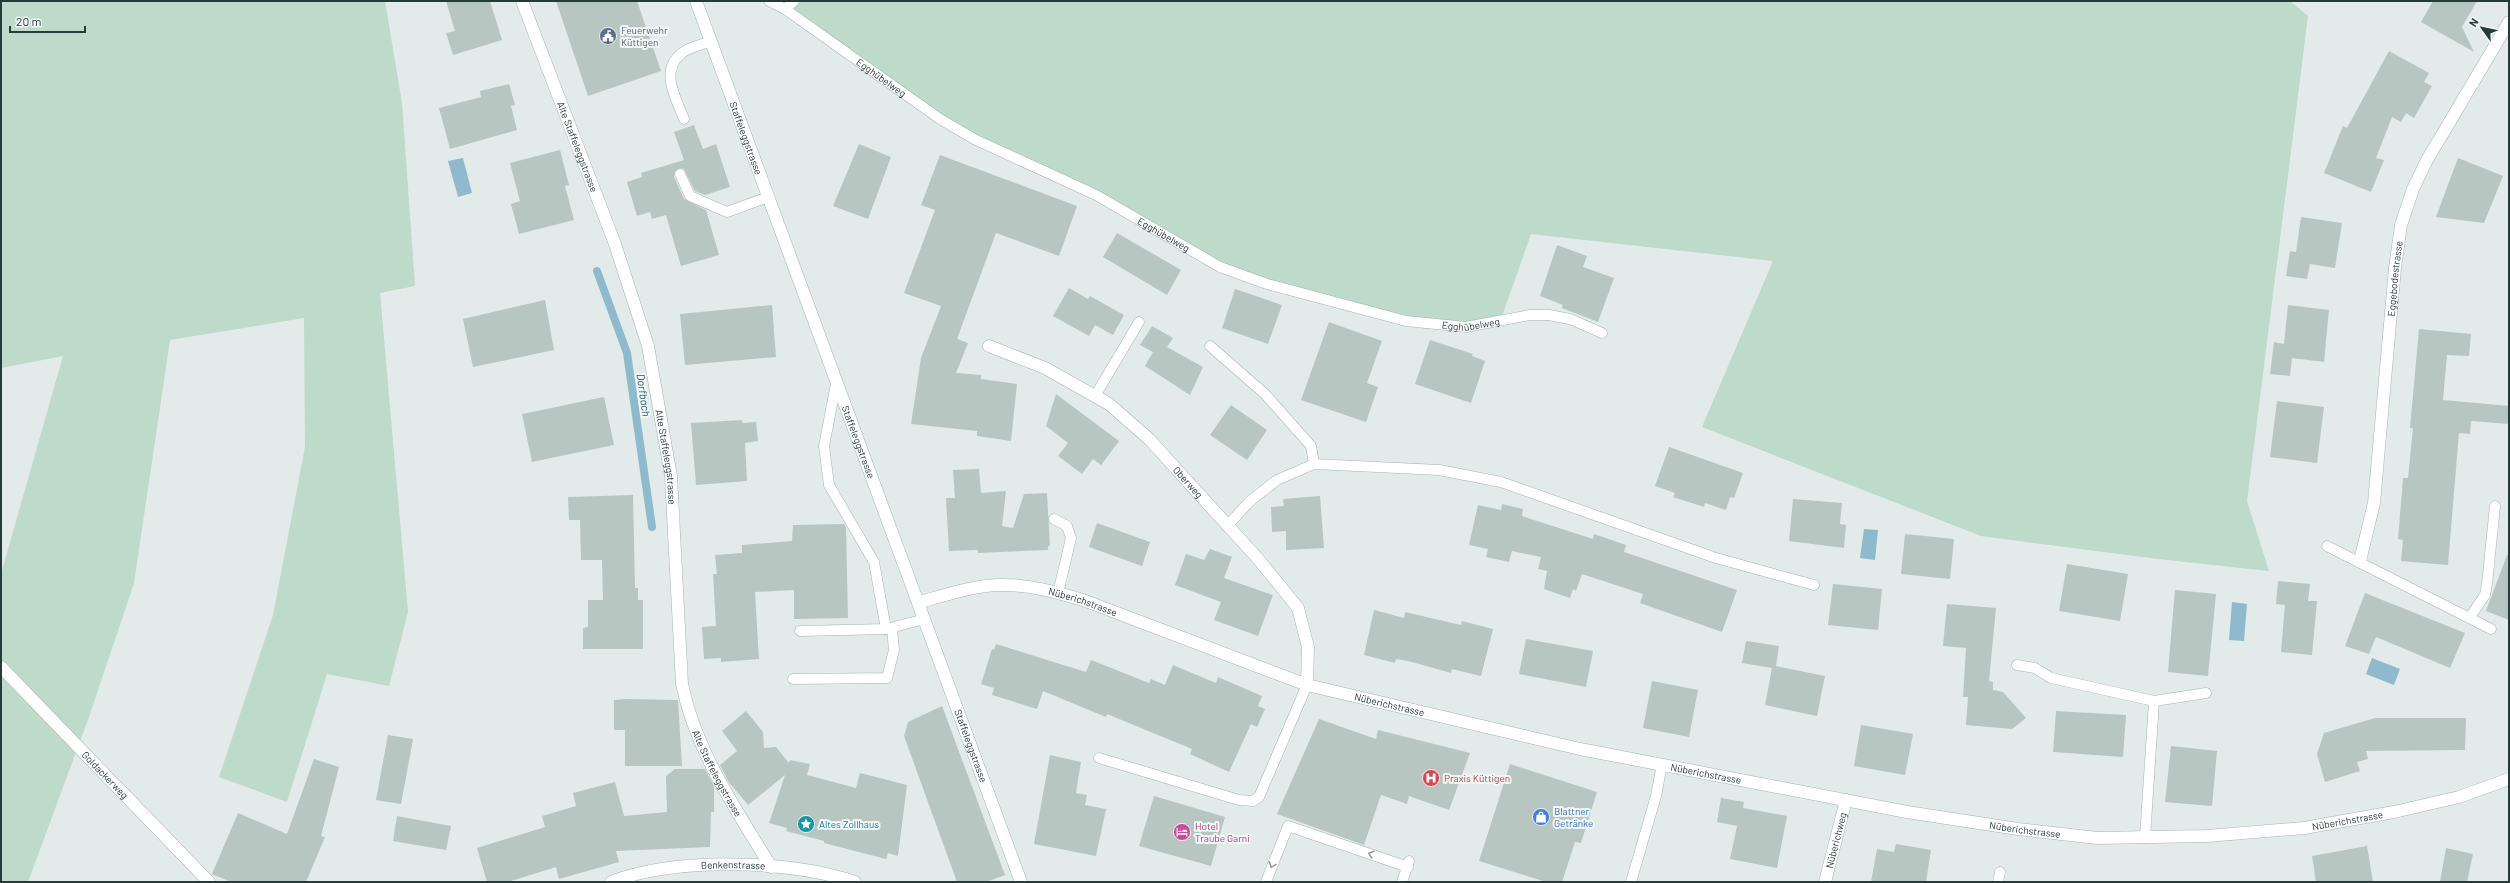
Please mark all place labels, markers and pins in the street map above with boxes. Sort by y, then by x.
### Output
place label: Feuerwehr Küttigen [621,24,668,48]
public building icon: Feuerwehr Küttigen [598,26,618,46]
hospital icon: Praxis Küttigen [1421,768,1441,788]
place label: Praxis Küttigen [1444,772,1510,784]
place label: Blattner Getränke [1554,805,1593,829]
shop icon: Blattner Getränke [1531,807,1551,827]
place icon: Altes Zollhaus [796,814,816,834]
place label: Altes Zollhaus [819,818,879,830]
place label: Hotel Traube Garni [1195,820,1250,844]
hotel icon: Hotel Traube Garni [1172,822,1192,842]

